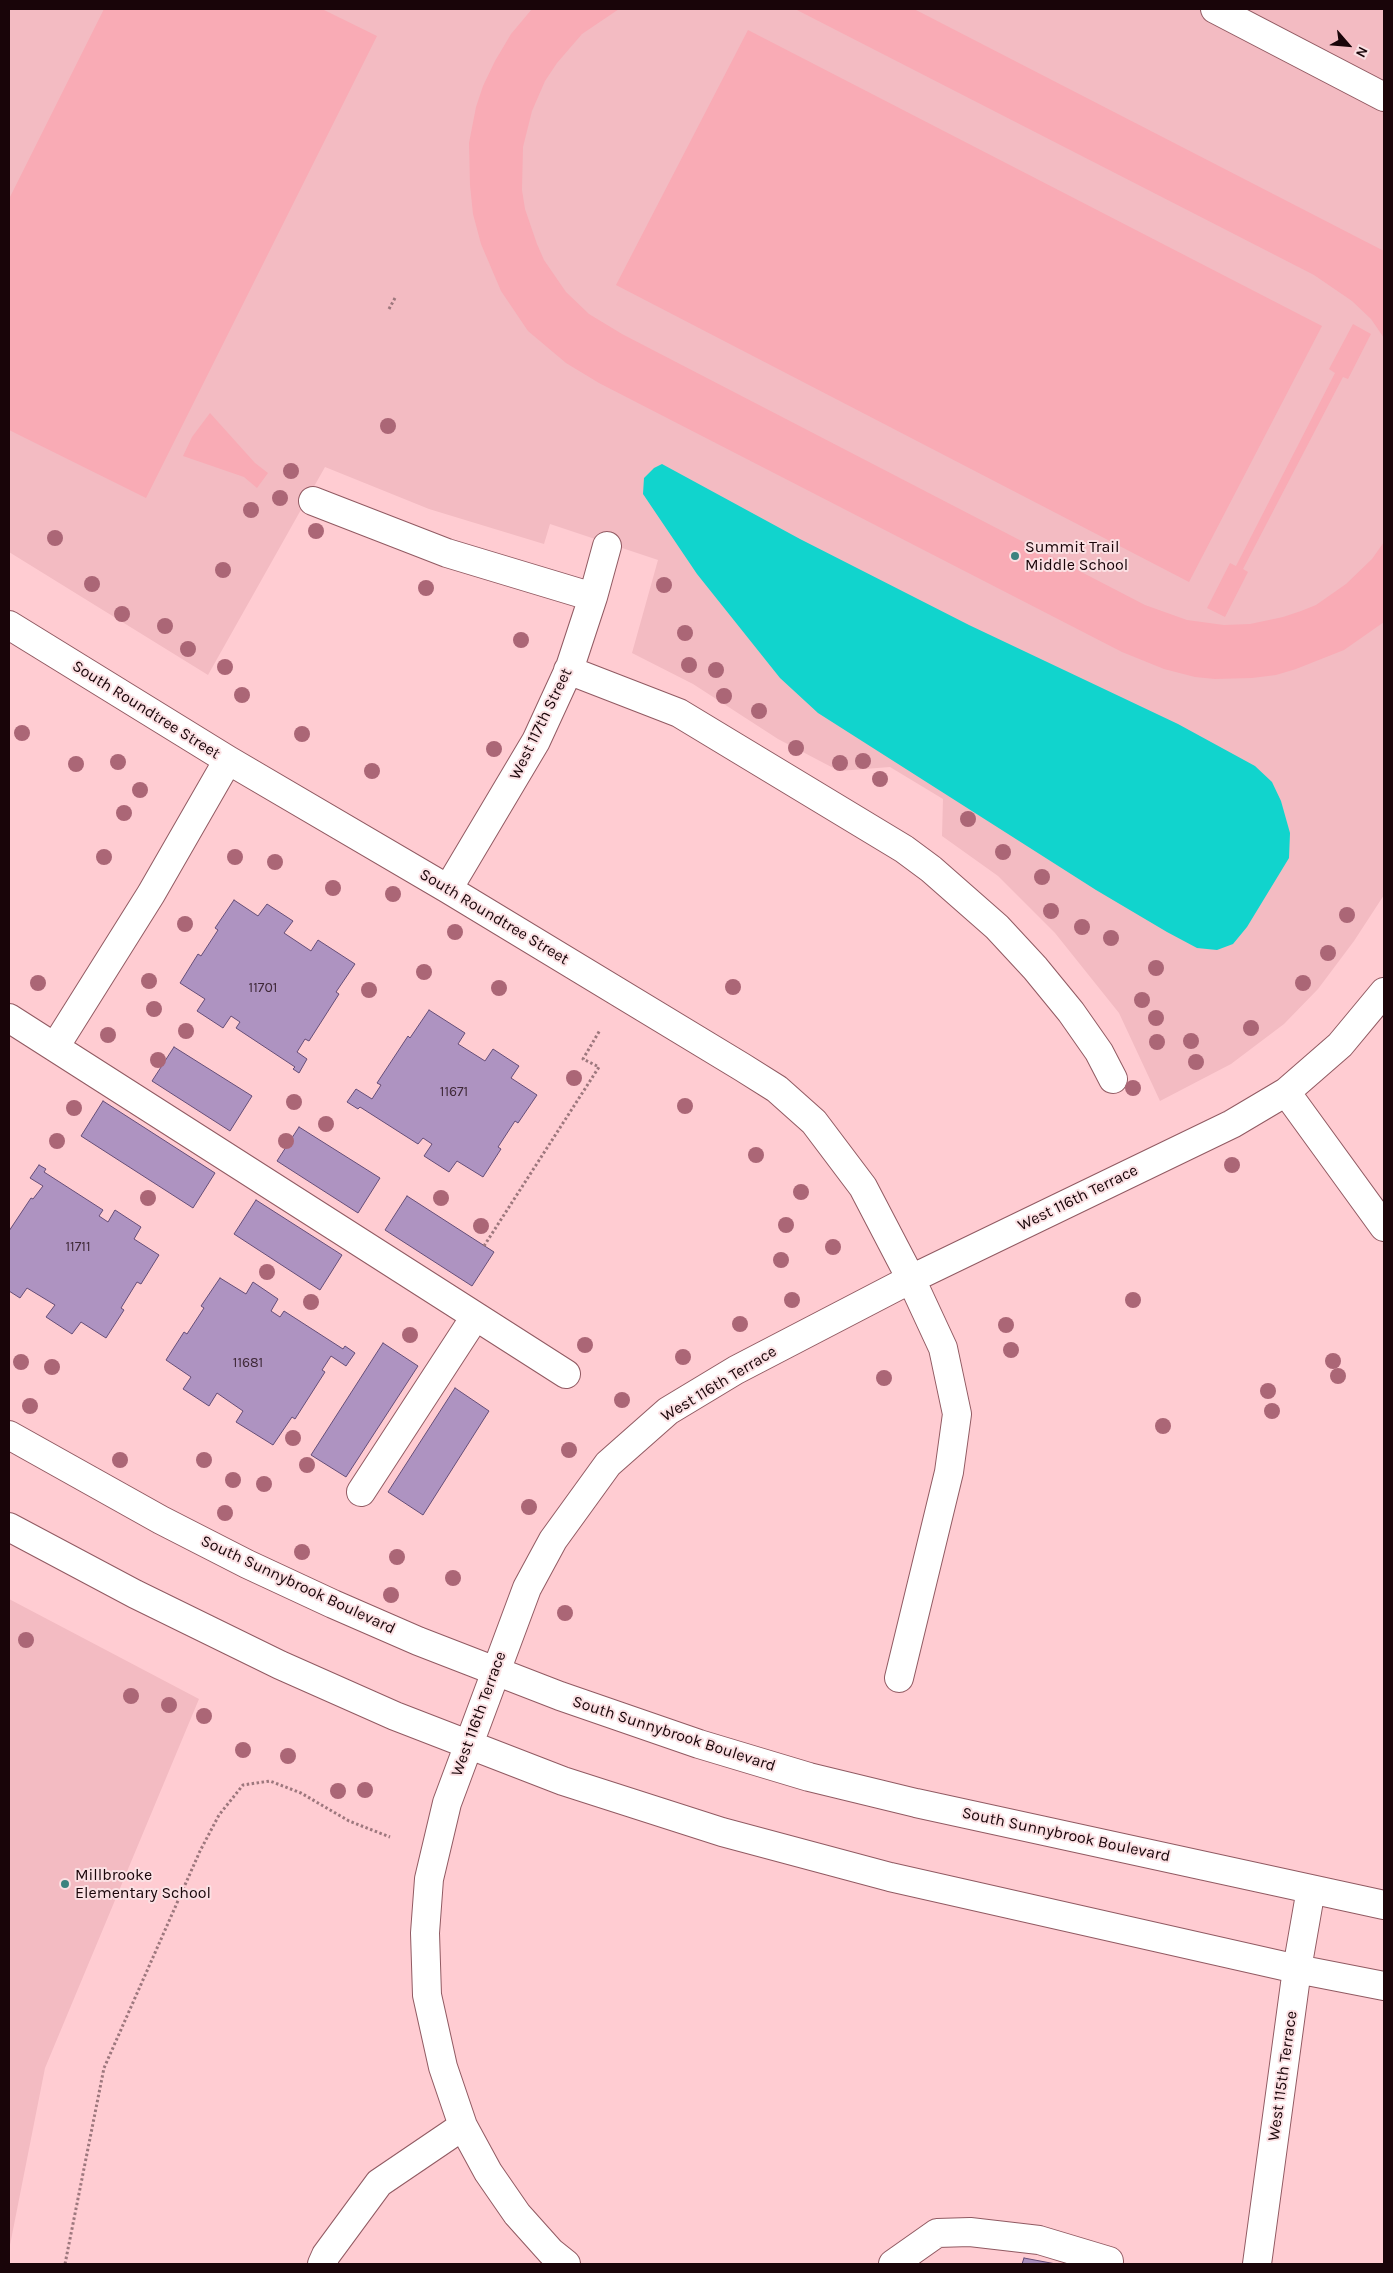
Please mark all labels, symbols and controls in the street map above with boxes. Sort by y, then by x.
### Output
north arrow [1323,20,1373,70]
text: N [1352,44,1372,60]
place label: Summit Trail Middle School [1025,537,1128,575]
marker: Summit Trail Middle School [1009,550,1021,562]
street label: South Roundtree Street [68,657,224,763]
street label: West 117th Street [506,665,576,783]
street label: South Roundtree Street [416,865,572,969]
house number: 11701 [249,980,277,996]
house number: 11671 [440,1084,468,1100]
street label: West 116th Terrace [1015,1161,1141,1235]
house number: 11711 [65,1239,91,1255]
street label: West 116th Terrace [658,1342,780,1426]
house number: 11681 [233,1355,263,1371]
street label: South Sunnybrook Boulevard [198,1531,398,1639]
street label: West 116th Terrace [448,1649,510,1779]
street label: South Sunnybrook Boulevard [570,1692,778,1776]
street label: South Sunnybrook Boulevard [960,1804,1172,1866]
place label: Millbrooke Elementary School [75,1865,211,1903]
marker: Millbrooke Elementary School [59,1878,71,1890]
street label: West 115th Terrace [1264,2010,1302,2142]

